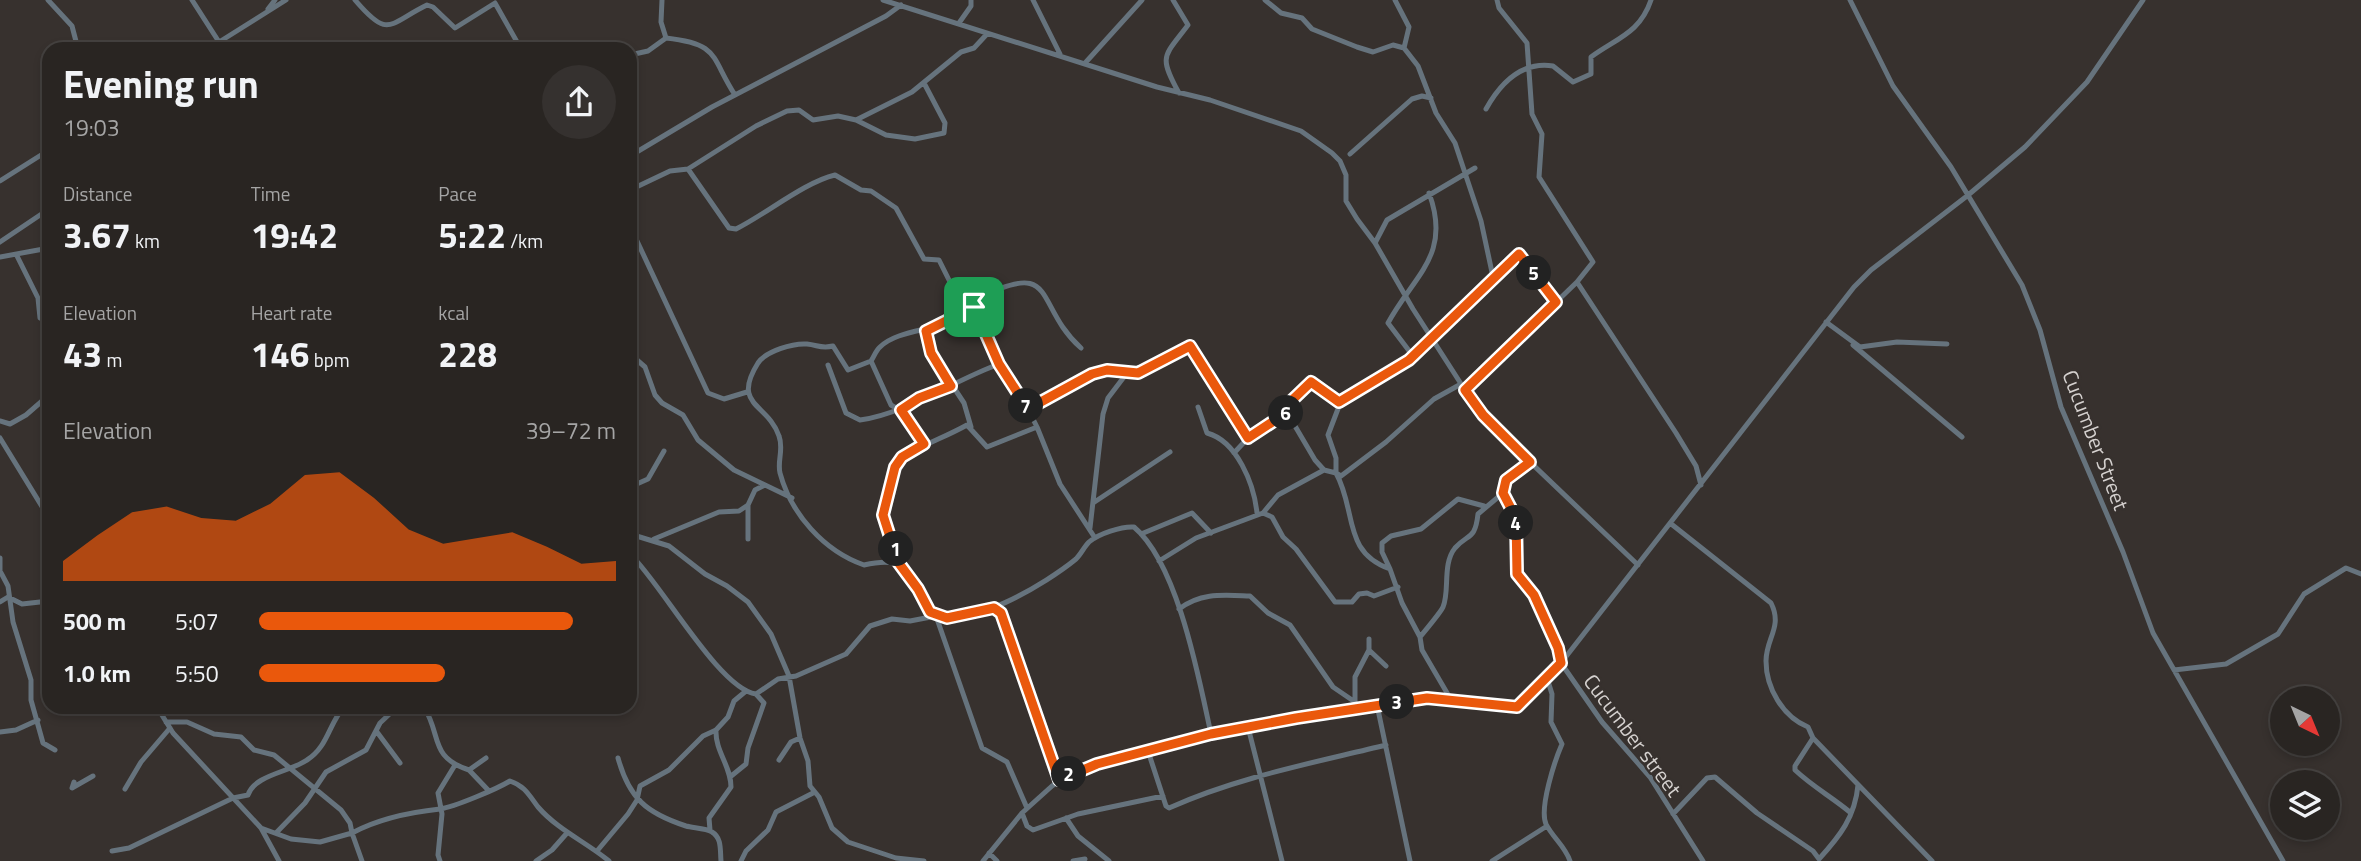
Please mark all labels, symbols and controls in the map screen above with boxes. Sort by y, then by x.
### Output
text: Evening run [63,55,259,113]
button: share [542,65,616,139]
text: 19:03 [63,110,120,145]
text: Distance [63,179,132,208]
text: Time [251,179,290,208]
text: Pace [438,179,477,208]
text: 3.67 [63,208,131,262]
text: 19:42 [251,208,338,262]
text: 5:22 [438,208,506,262]
text: km [131,226,160,255]
text: /km [506,226,543,255]
pin: 5 [1516,256,1552,290]
text: 5 [1528,258,1539,287]
pin [944,277,1004,337]
icon: arrive [955,288,993,326]
text: Elevation [63,298,137,327]
text: Heart rate [251,298,332,327]
text: kcal [438,298,469,327]
text: 43 [63,327,102,381]
text: 146 [251,327,309,381]
text: 228 [438,327,497,381]
text: m [102,345,122,374]
text: bpm [309,345,350,374]
street label: Cucumber Street [2055,365,2138,515]
pin: 7 [1009,388,1044,424]
text: 7 [1020,391,1031,420]
pin: 6 [1268,396,1304,430]
text: 6 [1280,398,1291,427]
text: Elevation [63,413,152,448]
text: 39–72 m [526,413,616,448]
pin: 4 [1498,505,1534,540]
text: 4 [1510,508,1521,537]
pin: 1 [878,532,914,566]
text: 1 [890,534,901,563]
text: 500 m [63,604,126,639]
text: 5:07 [175,604,219,639]
text: 1.0 km [63,656,131,691]
text: 5:50 [175,656,219,691]
street label: Cucumber street [1576,667,1690,804]
pin: 3 [1380,684,1414,720]
north arrow [2270,686,2340,756]
map controls [2270,686,2340,840]
text: 3 [1391,687,1402,716]
pin: 2 [1052,756,1086,792]
text: 2 [1063,759,1074,788]
button: layers [2270,770,2340,840]

